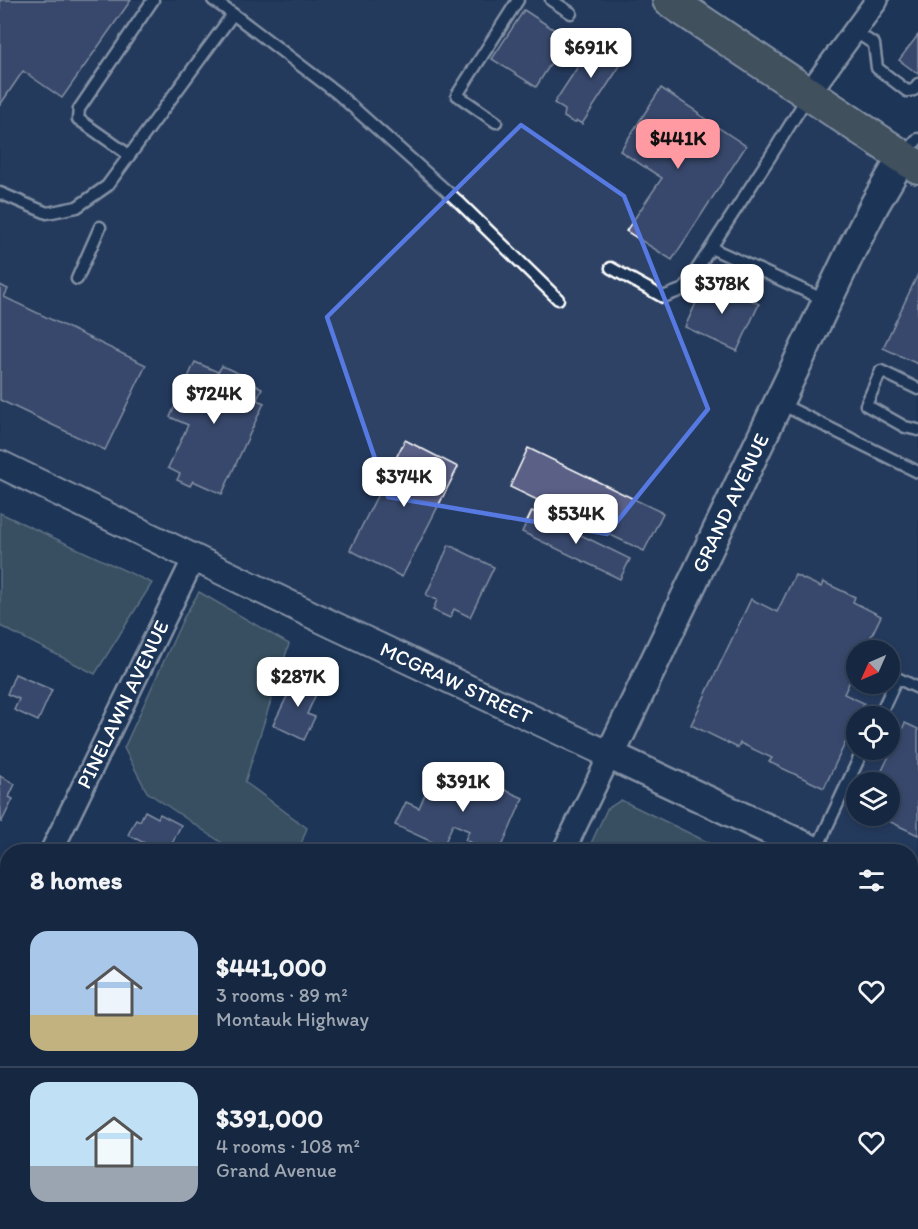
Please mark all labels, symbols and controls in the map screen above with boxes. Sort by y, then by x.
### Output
pin: $691K [549,28,633,79]
text: $691K [564,35,618,59]
pin: $441K [636,119,720,170]
text: $441K [650,126,706,150]
pin: $378K [680,264,764,315]
text: $378K [695,271,749,295]
pin: $724K [172,374,256,425]
text: $724K [186,381,242,405]
street label: GRAND AVENUE [686,429,774,576]
pin: $374K [362,457,446,508]
text: $374K [376,464,432,488]
pin: $534K [534,494,618,545]
text: $534K [548,501,604,525]
street label: PINELAWN AVENUE [71,616,174,793]
street label: MCGRAW STREET [376,636,537,729]
north arrow [846,640,900,694]
map controls [846,640,900,826]
pin: $287K [256,657,340,708]
text: $287K [271,664,325,688]
button: locate [846,706,900,760]
pin: $391K [421,762,505,813]
text: $391K [436,769,490,793]
button: layers [846,772,900,826]
text: 8 homes [30,864,122,896]
icon: filters [855,864,888,897]
text: $441,000 [216,951,327,983]
icon: home [78,955,150,1027]
icon: heart [855,975,888,1008]
text: 3 rooms · 89 m² [216,983,348,1007]
text: Montauk Highway [216,1007,369,1031]
text: $391,000 [216,1102,323,1134]
icon: home [78,1106,150,1178]
icon: heart [855,1126,888,1159]
text: 4 rooms · 108 m² [216,1134,360,1158]
text: Grand Avenue [216,1158,337,1182]

